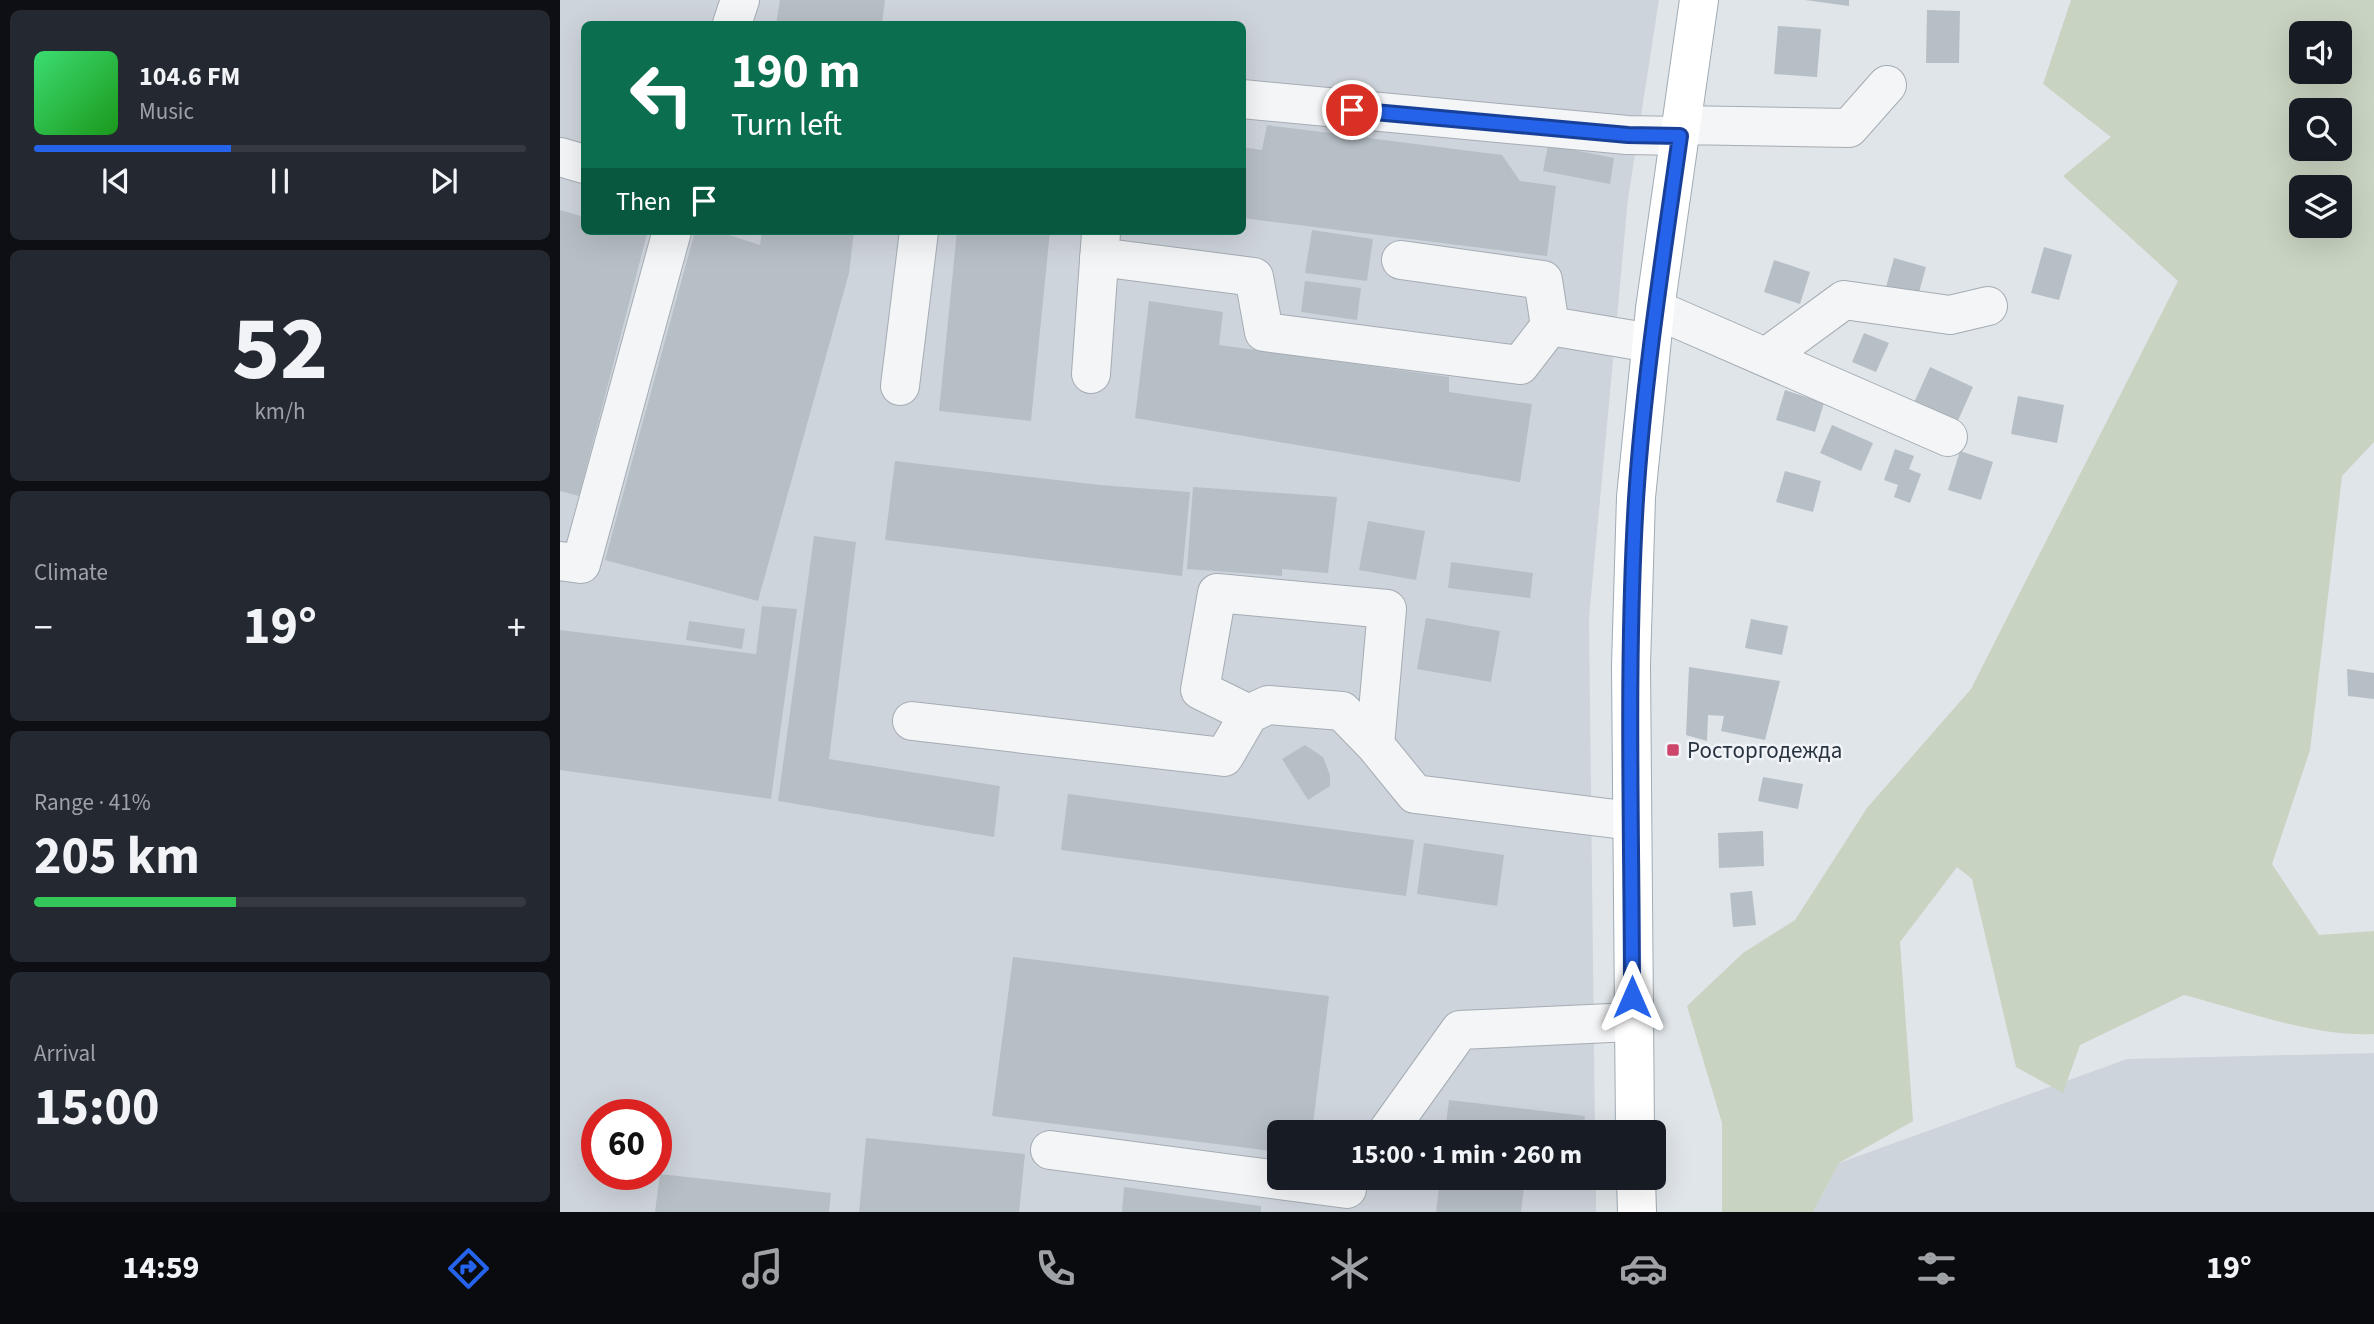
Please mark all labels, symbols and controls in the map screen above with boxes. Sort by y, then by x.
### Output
map controls [2289,21,2352,238]
button: sound [2289,21,2352,84]
text: 190 m [731,37,860,107]
icon: left [616,49,707,140]
text: 104.6 FM [139,58,240,95]
pin [1322,80,1382,140]
icon: arrive [1333,91,1371,129]
text: Music [139,95,194,128]
button: search [2289,98,2352,161]
text: Turn left [731,102,842,148]
icon: previous [97,162,135,200]
icon: pause [261,162,299,200]
icon: next [425,162,463,200]
button: layers [2289,175,2352,238]
icon: arrive [685,182,723,220]
text: Then [616,183,671,220]
text: 52 [232,285,328,414]
text: km/h [254,395,306,428]
text: Climate [34,556,108,589]
text: 19° [243,590,317,664]
text: − [34,601,53,655]
text: + [507,601,526,655]
place label: Росторгодежда [1687,734,1842,767]
marker: Росторгодежда [1665,742,1681,758]
text: Range · 41% [34,786,151,819]
text: 205 km [34,820,200,894]
position arrow [1595,960,1669,1034]
text: Arrival [34,1037,96,1070]
text: 15:00 [34,1071,159,1145]
speed limit sign: 60 [581,1099,672,1190]
text: 15:00 · 1 min · 260 m [1351,1136,1582,1173]
icon: directions [444,1244,493,1293]
icon: music [738,1244,787,1293]
icon: phone [1031,1244,1080,1293]
icon: climate [1325,1244,1374,1293]
icon: car [1619,1244,1668,1293]
icon: filters [1912,1244,1961,1293]
text: 14:59 [122,1245,200,1291]
text: 19° [2206,1245,2252,1291]

